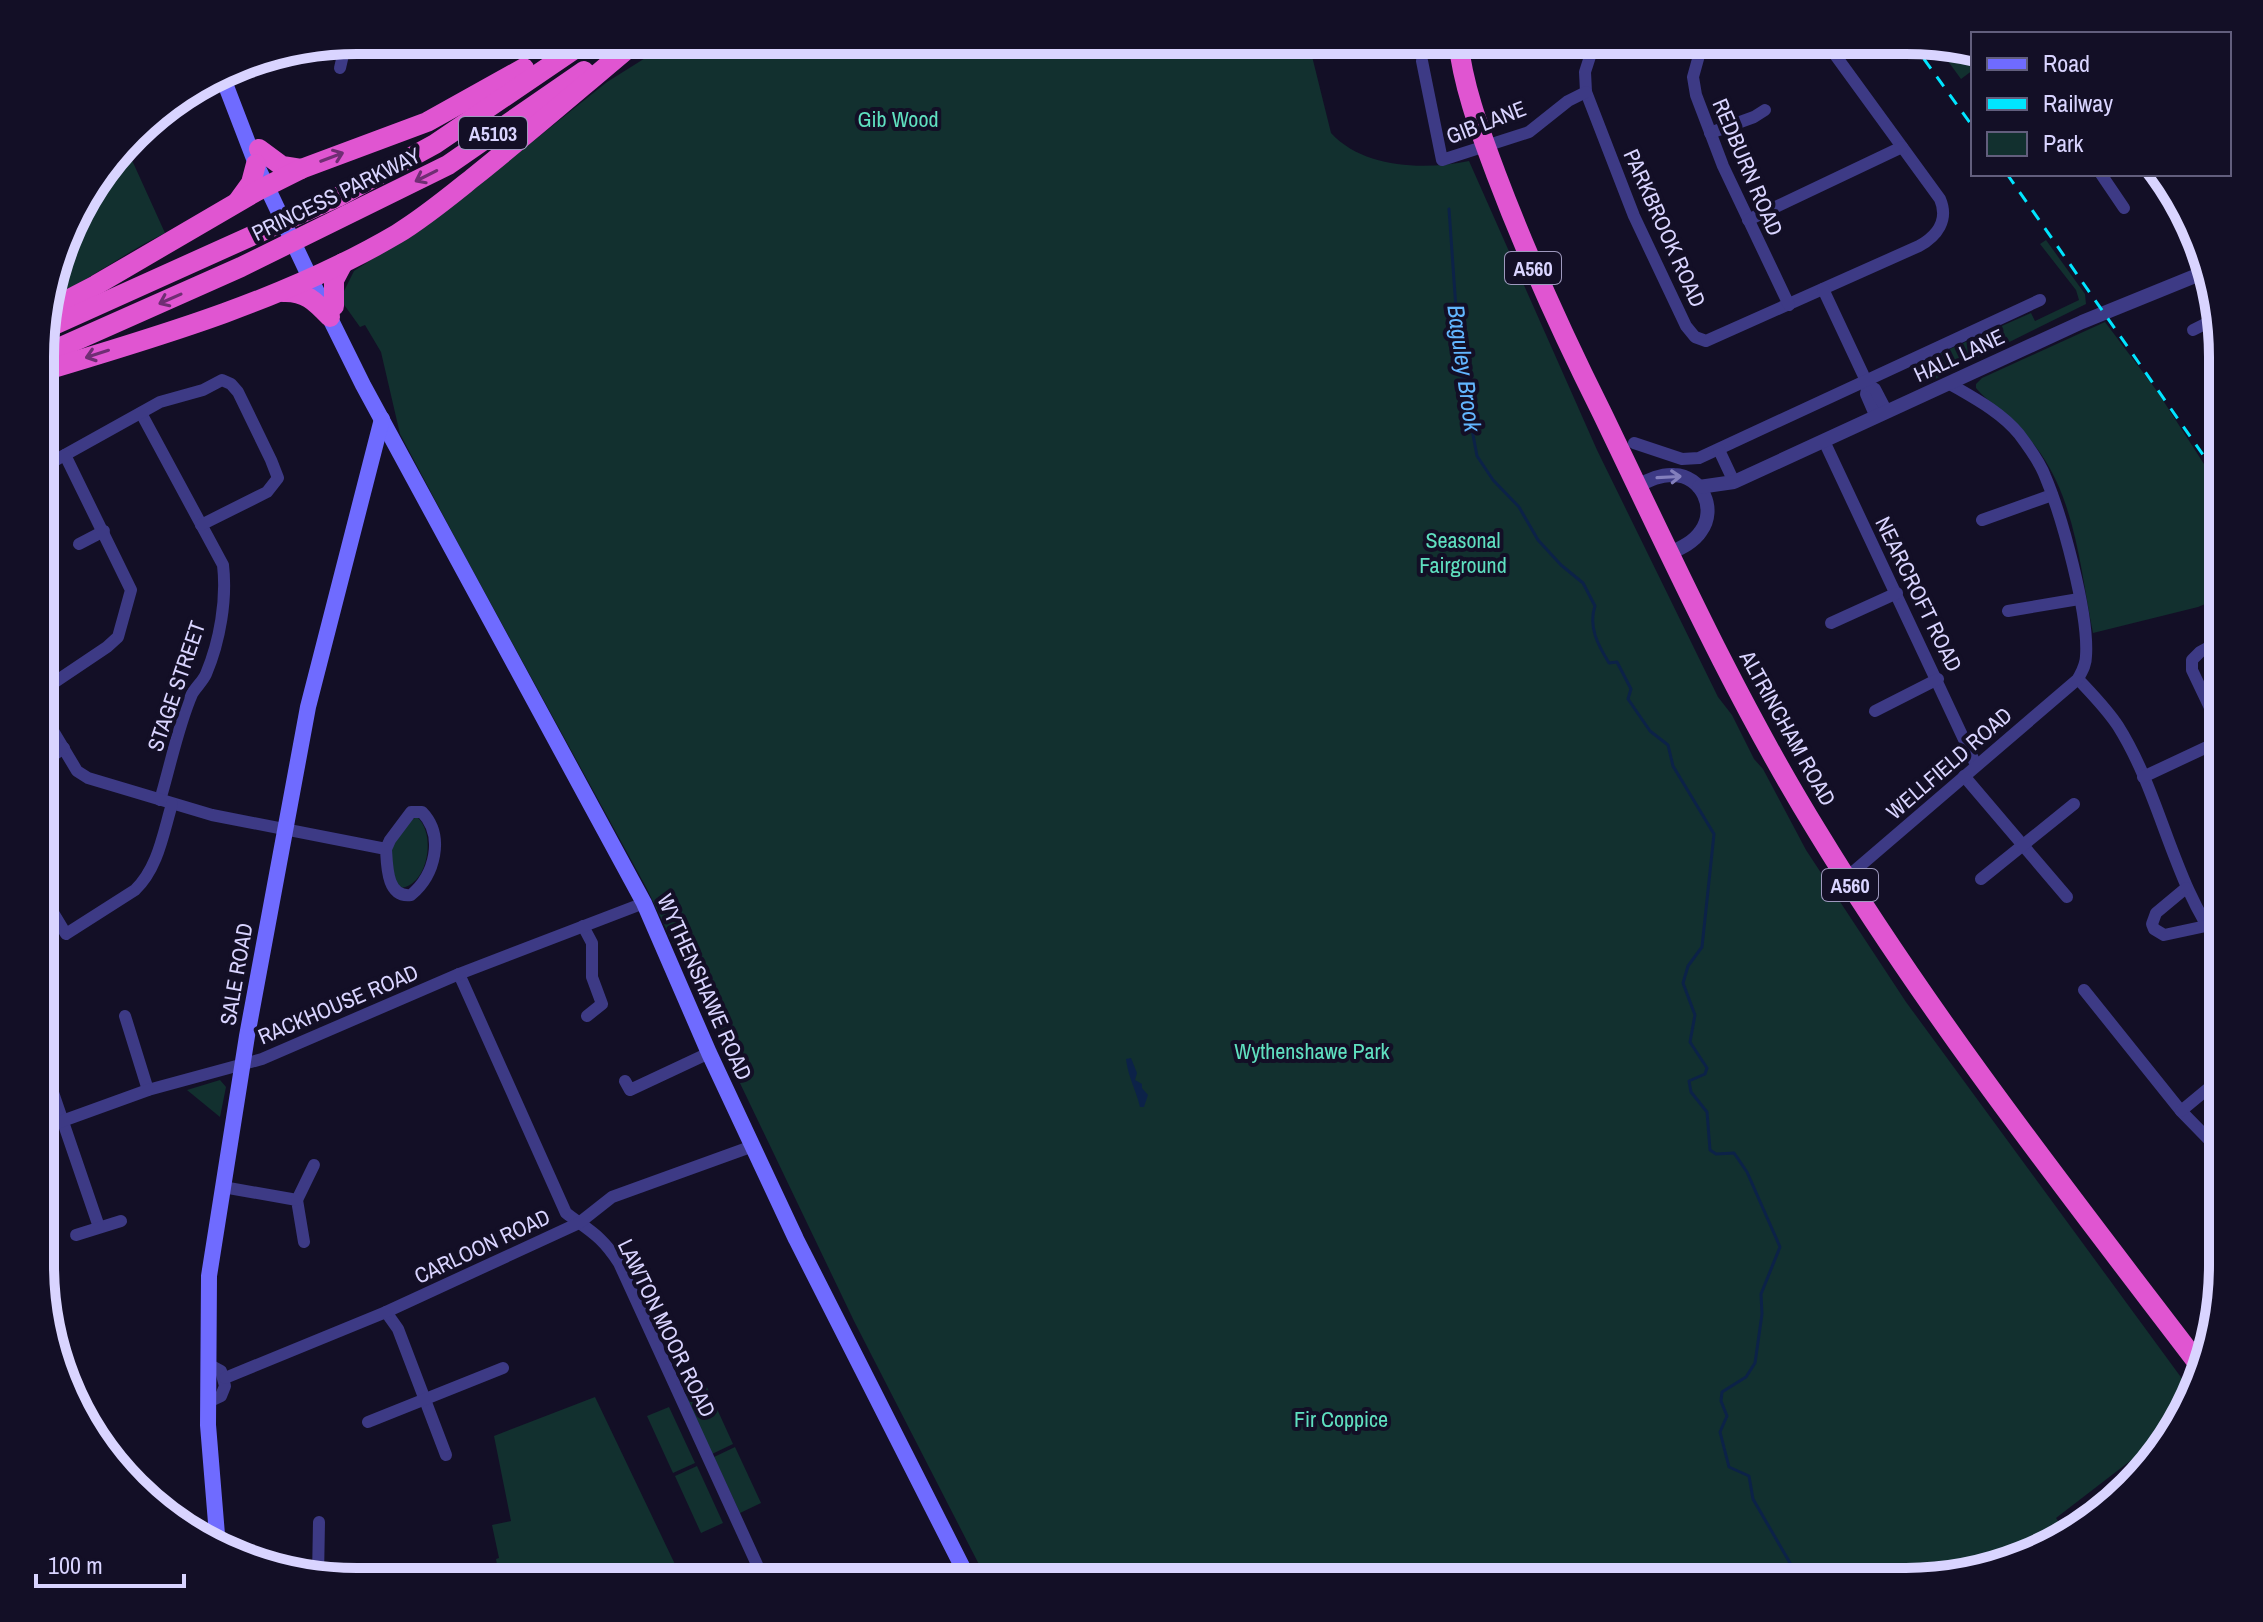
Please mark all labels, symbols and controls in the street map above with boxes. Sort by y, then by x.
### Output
legend [1971,32,2231,176]
text: Road [2043,47,2090,79]
text: Railway [2043,87,2113,119]
street label: GIB LANE [1442,93,1530,151]
street label: REDBURN ROAD [1706,94,1790,240]
park label: Gib Wood [858,104,938,134]
road number: A5103 [459,117,527,149]
text: Park [2043,127,2084,159]
street label: PRINCESS PARKWAY [247,140,425,248]
street label: PARKBROOK ROAD [1617,144,1713,312]
one-way arrow [319,149,344,163]
one-way arrow [415,169,439,185]
road number: A560 [1505,252,1561,284]
one-way arrow [158,292,183,307]
water label: Baguley Brook [1440,302,1490,435]
street label: HALL LANE [1909,321,2009,389]
one-way arrow [85,347,110,362]
one-way arrow [1655,470,1682,485]
street label: NEARCROFT ROAD [1868,511,1970,677]
park label: Seasonal Fairground [1419,525,1507,580]
street label: STAGE STREET [140,617,212,755]
street label: ALTRINCHAM ROAD [1732,644,1843,811]
street label: WELLFIELD ROAD [1880,700,2018,826]
road number: A560 [1822,869,1878,901]
street label: WYTHENSHAWE ROAD [650,889,760,1085]
street label: SALE ROAD [212,921,260,1027]
street label: RACKHOUSE ROAD [253,957,423,1051]
park label: Wythenshawe Park [1234,1036,1391,1066]
street label: CARLOON ROAD [409,1201,555,1291]
street label: LAWTON MOOR ROAD [611,1234,723,1422]
park label: Fir Coppice [1294,1404,1388,1434]
scale bar [36,1538,184,1588]
text: 100 m [48,1549,103,1581]

